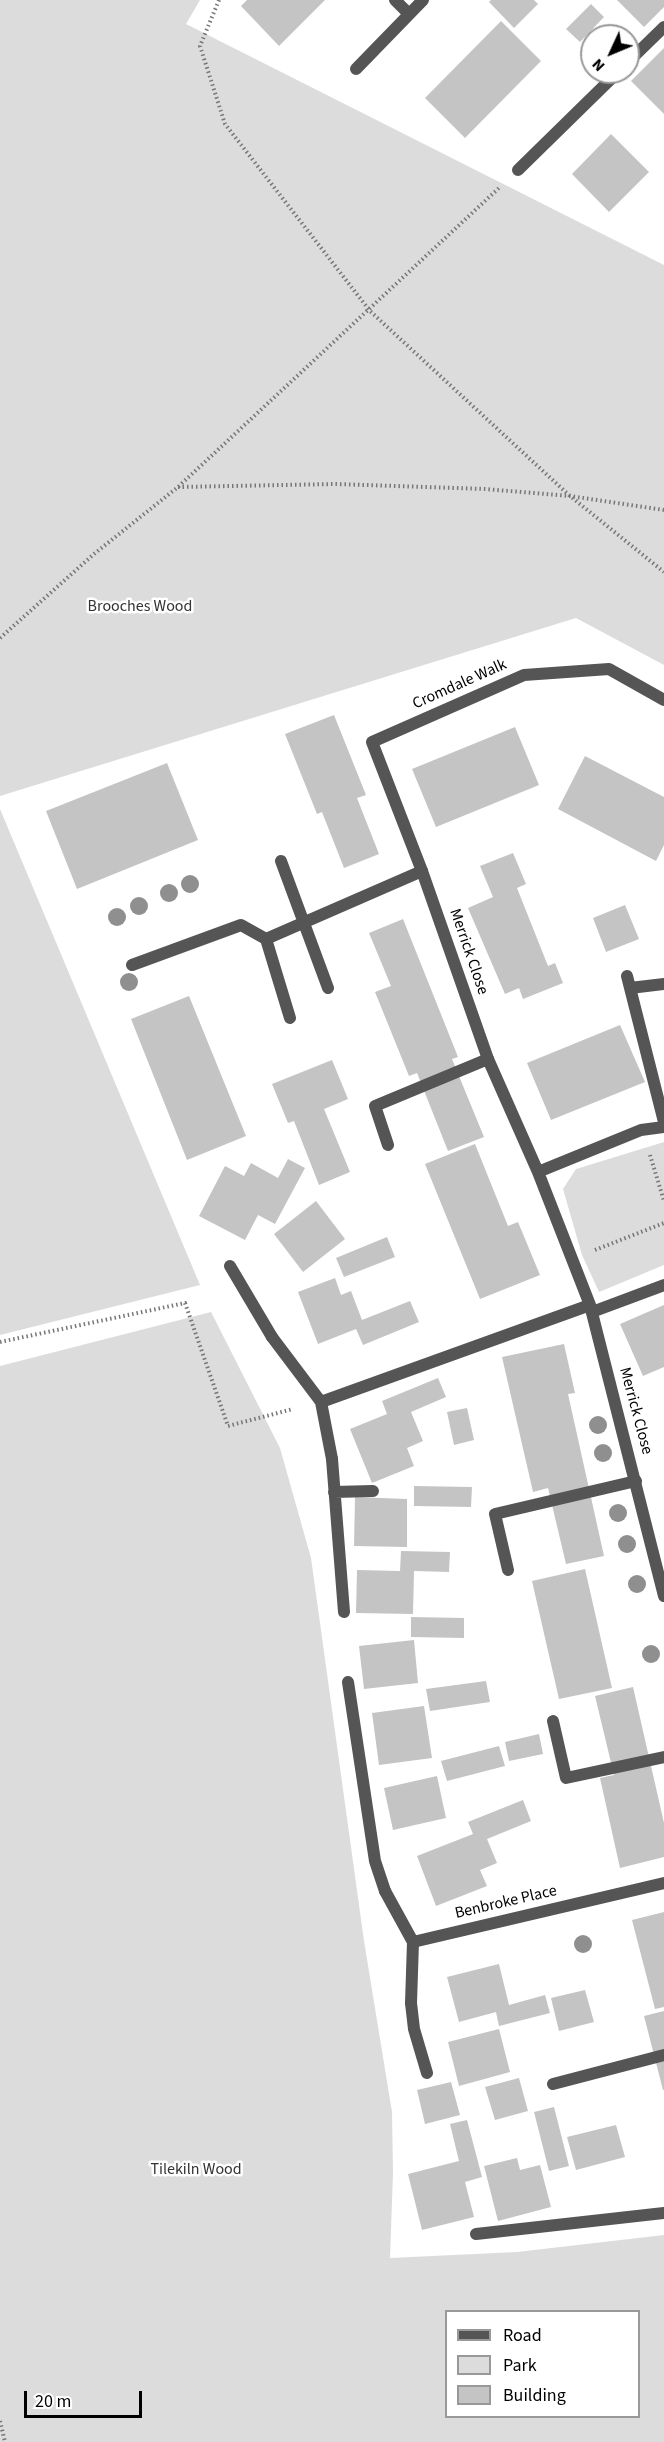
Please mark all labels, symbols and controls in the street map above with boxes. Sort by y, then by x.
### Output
north arrow [580,24,640,84]
text: N [587,54,610,77]
park label: Brooches Wood [88,597,192,617]
street label: Cromdale Walk [410,656,510,714]
street label: Merrick Close [444,907,492,997]
street label: Merrick Close [614,1365,656,1457]
street label: Benbroke Place [453,1882,559,1924]
park label: Tilekiln Wood [150,2160,242,2180]
legend [445,2310,640,2418]
text: Road [503,2323,542,2348]
text: Park [503,2353,537,2378]
scale bar [27,2379,146,2417]
text: Building [503,2383,566,2408]
text: 20 m [35,2389,71,2414]

